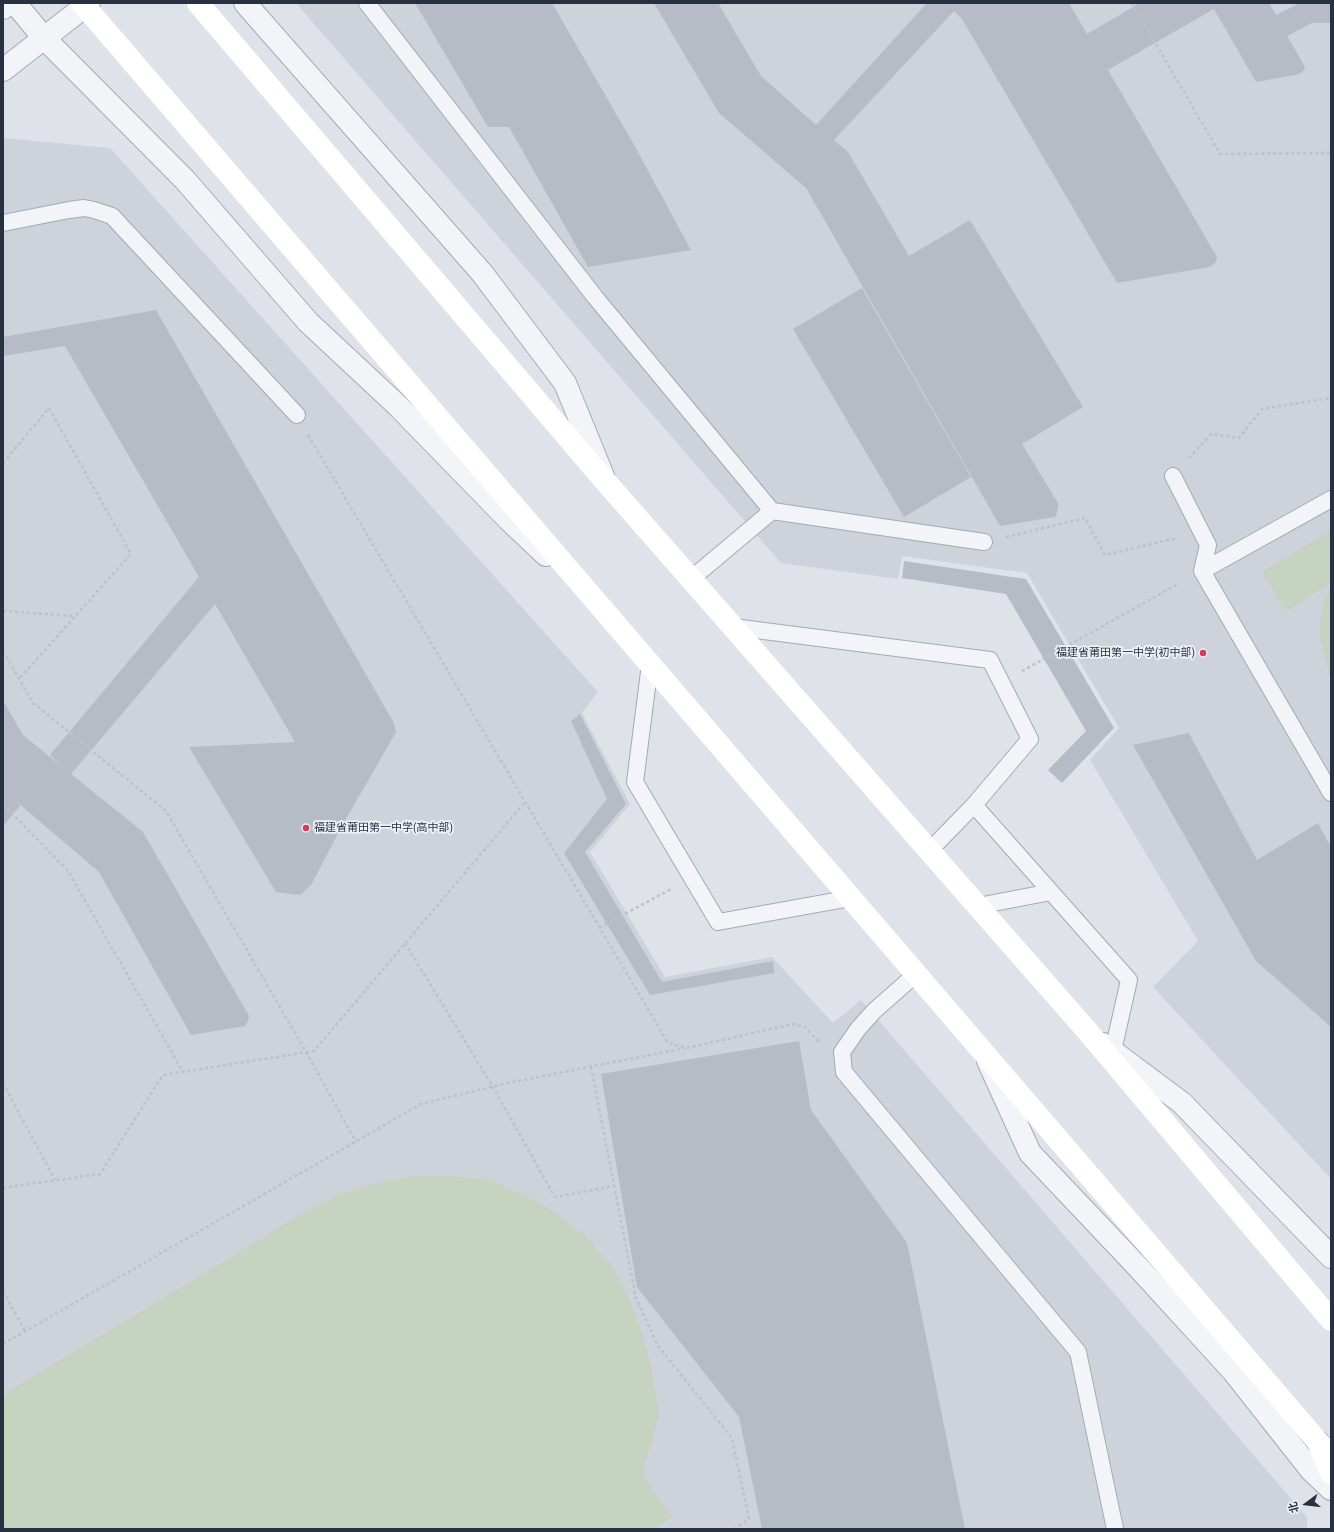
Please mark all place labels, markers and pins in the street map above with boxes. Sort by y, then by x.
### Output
place label: 福建省莆田第一中学(初中部) [1056,646,1195,660]
marker: 福建省莆田第一中学(初中部) [1198,648,1208,658]
place label: 福建省莆田第一中学(高中部) [314,821,453,835]
marker: 福建省莆田第一中学(高中部) [301,823,311,833]

